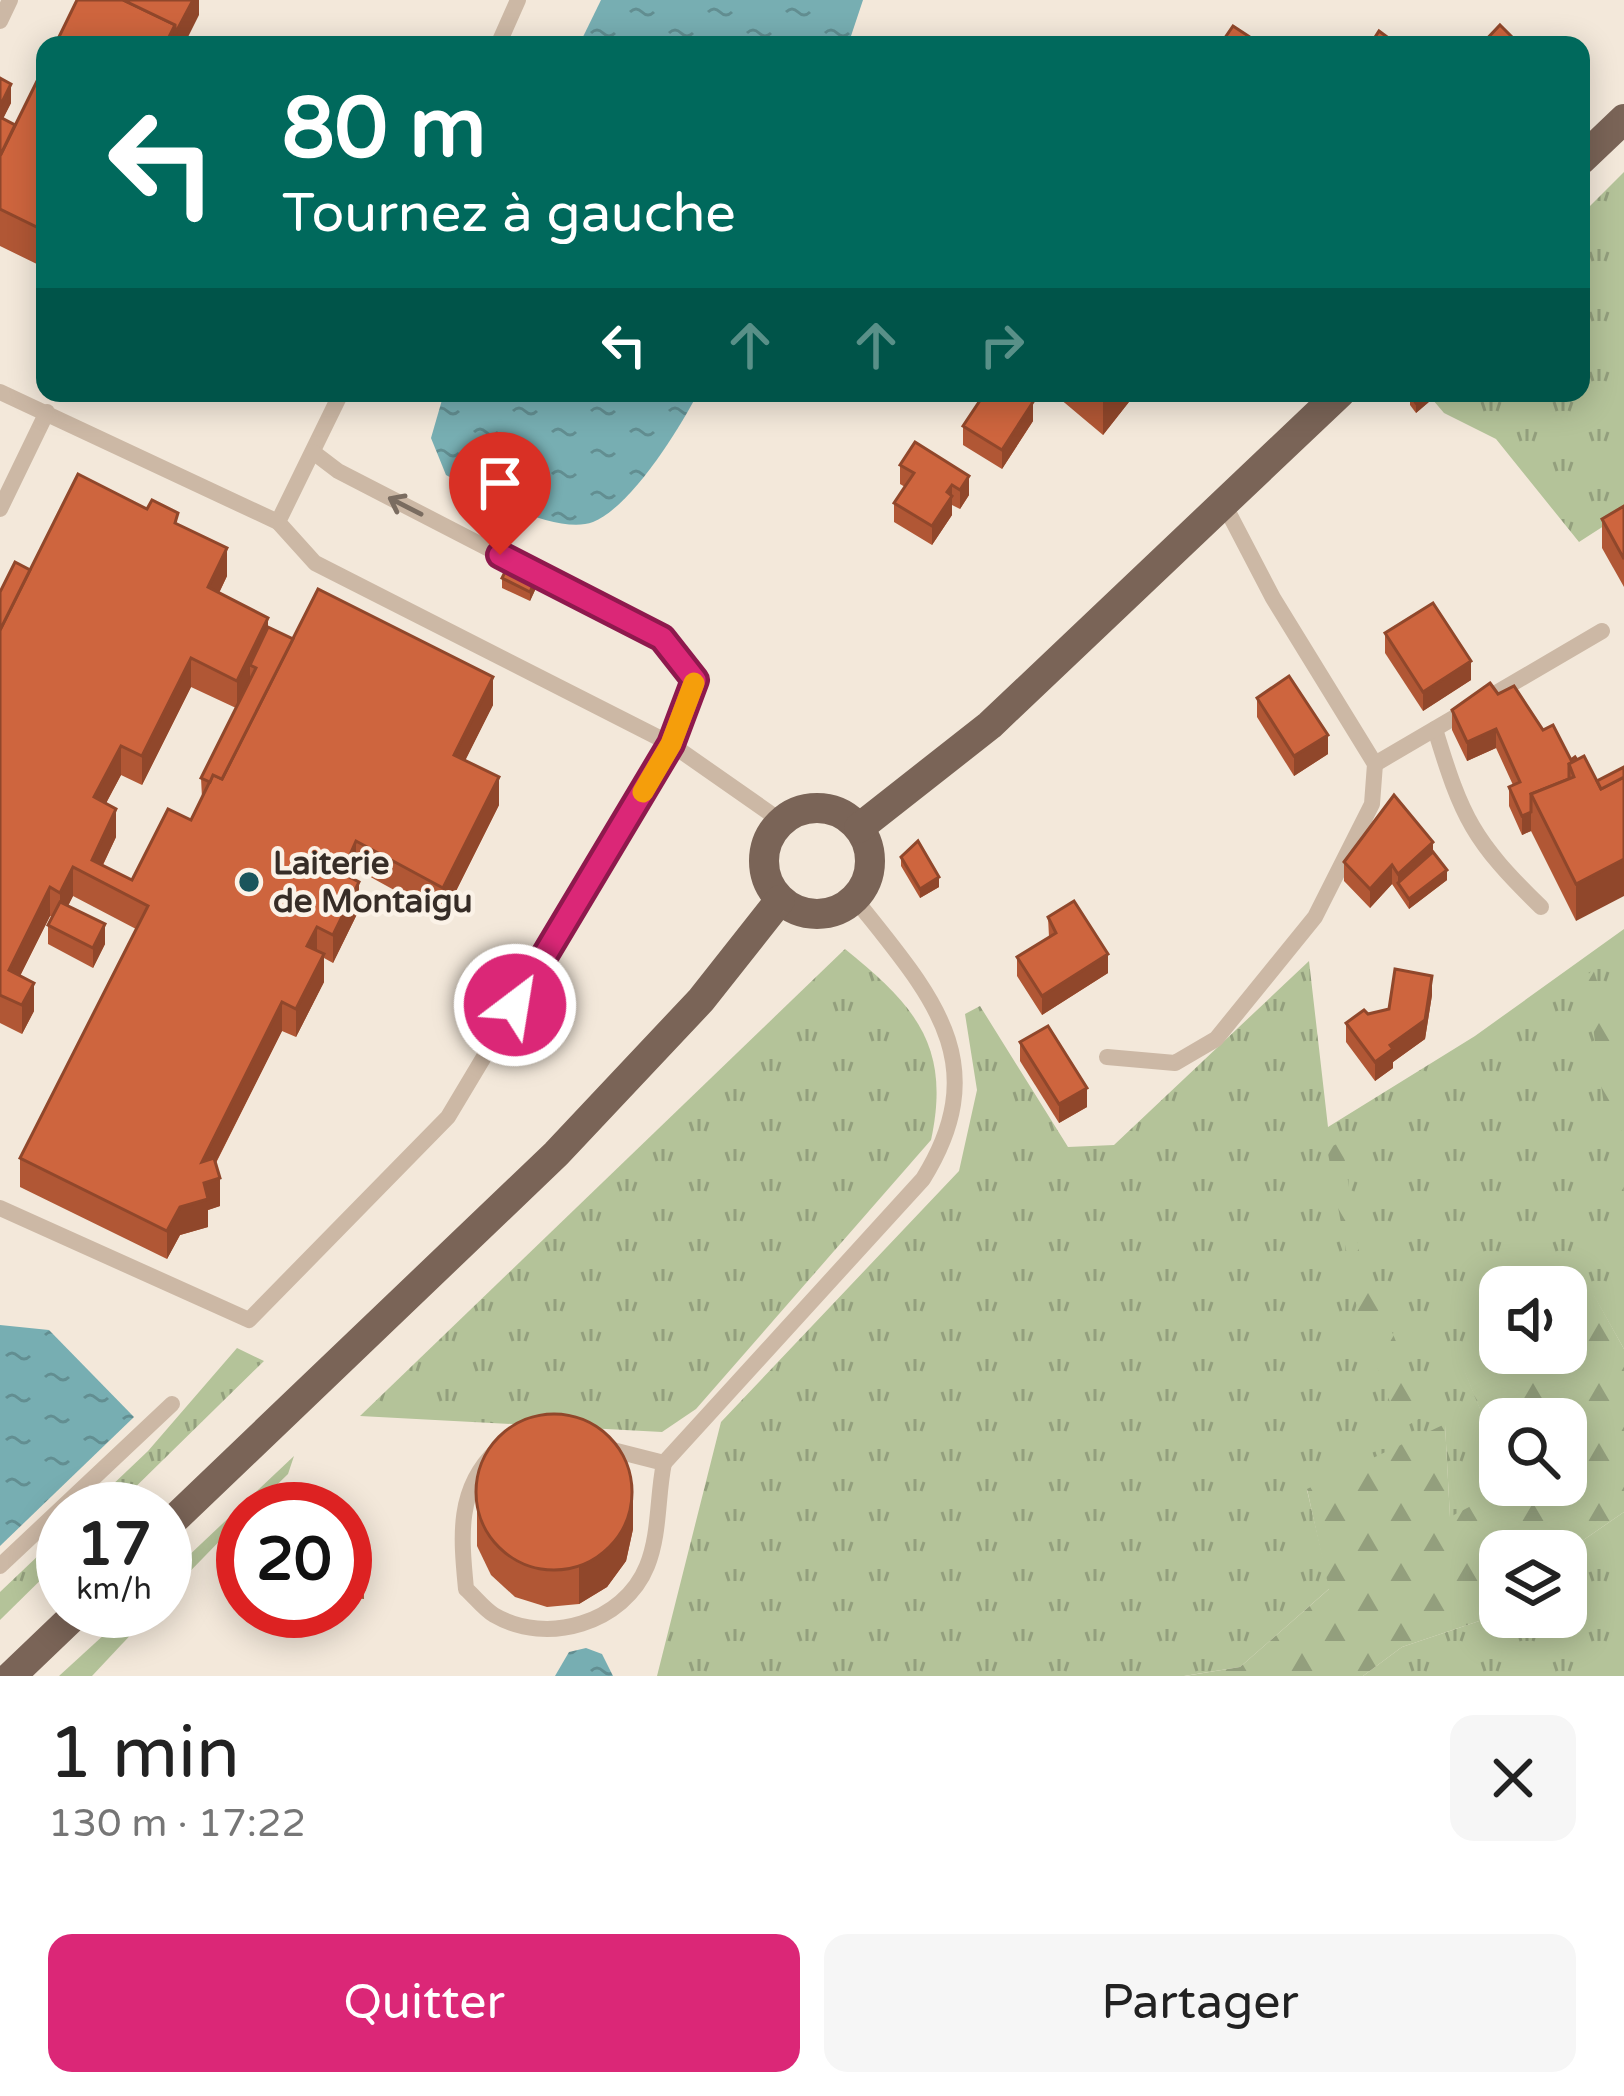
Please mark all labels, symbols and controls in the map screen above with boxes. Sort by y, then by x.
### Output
text: 80 m [282,79,486,180]
icon: left [84,84,240,240]
text: Tournez à gauche [282,181,736,246]
icon: left [591,312,657,378]
icon: ahead [717,312,783,378]
icon: ahead [843,312,909,378]
icon: right [969,312,1035,378]
pin [449,432,551,555]
icon: arrive [467,450,533,516]
one-way arrow [387,493,423,516]
place label: Laiterie de Montaigu [273,844,473,921]
marker: Laiterie de Montaigu [236,869,262,895]
position arrow [452,942,578,1068]
map controls [1479,1266,1587,1638]
button: sound [1479,1266,1587,1374]
button: search [1479,1398,1587,1506]
speed limit sign: 20 [216,1482,372,1638]
text: 17 [76,1509,152,1581]
button: layers [1479,1530,1587,1638]
text: km/h [76,1571,152,1608]
text: 1 min [48,1711,240,1798]
button: close [1450,1715,1576,1841]
text: 130 m · 17:22 [48,1800,306,1847]
button: Quitter [48,1934,800,2072]
button: Partager [824,1934,1576,2072]

